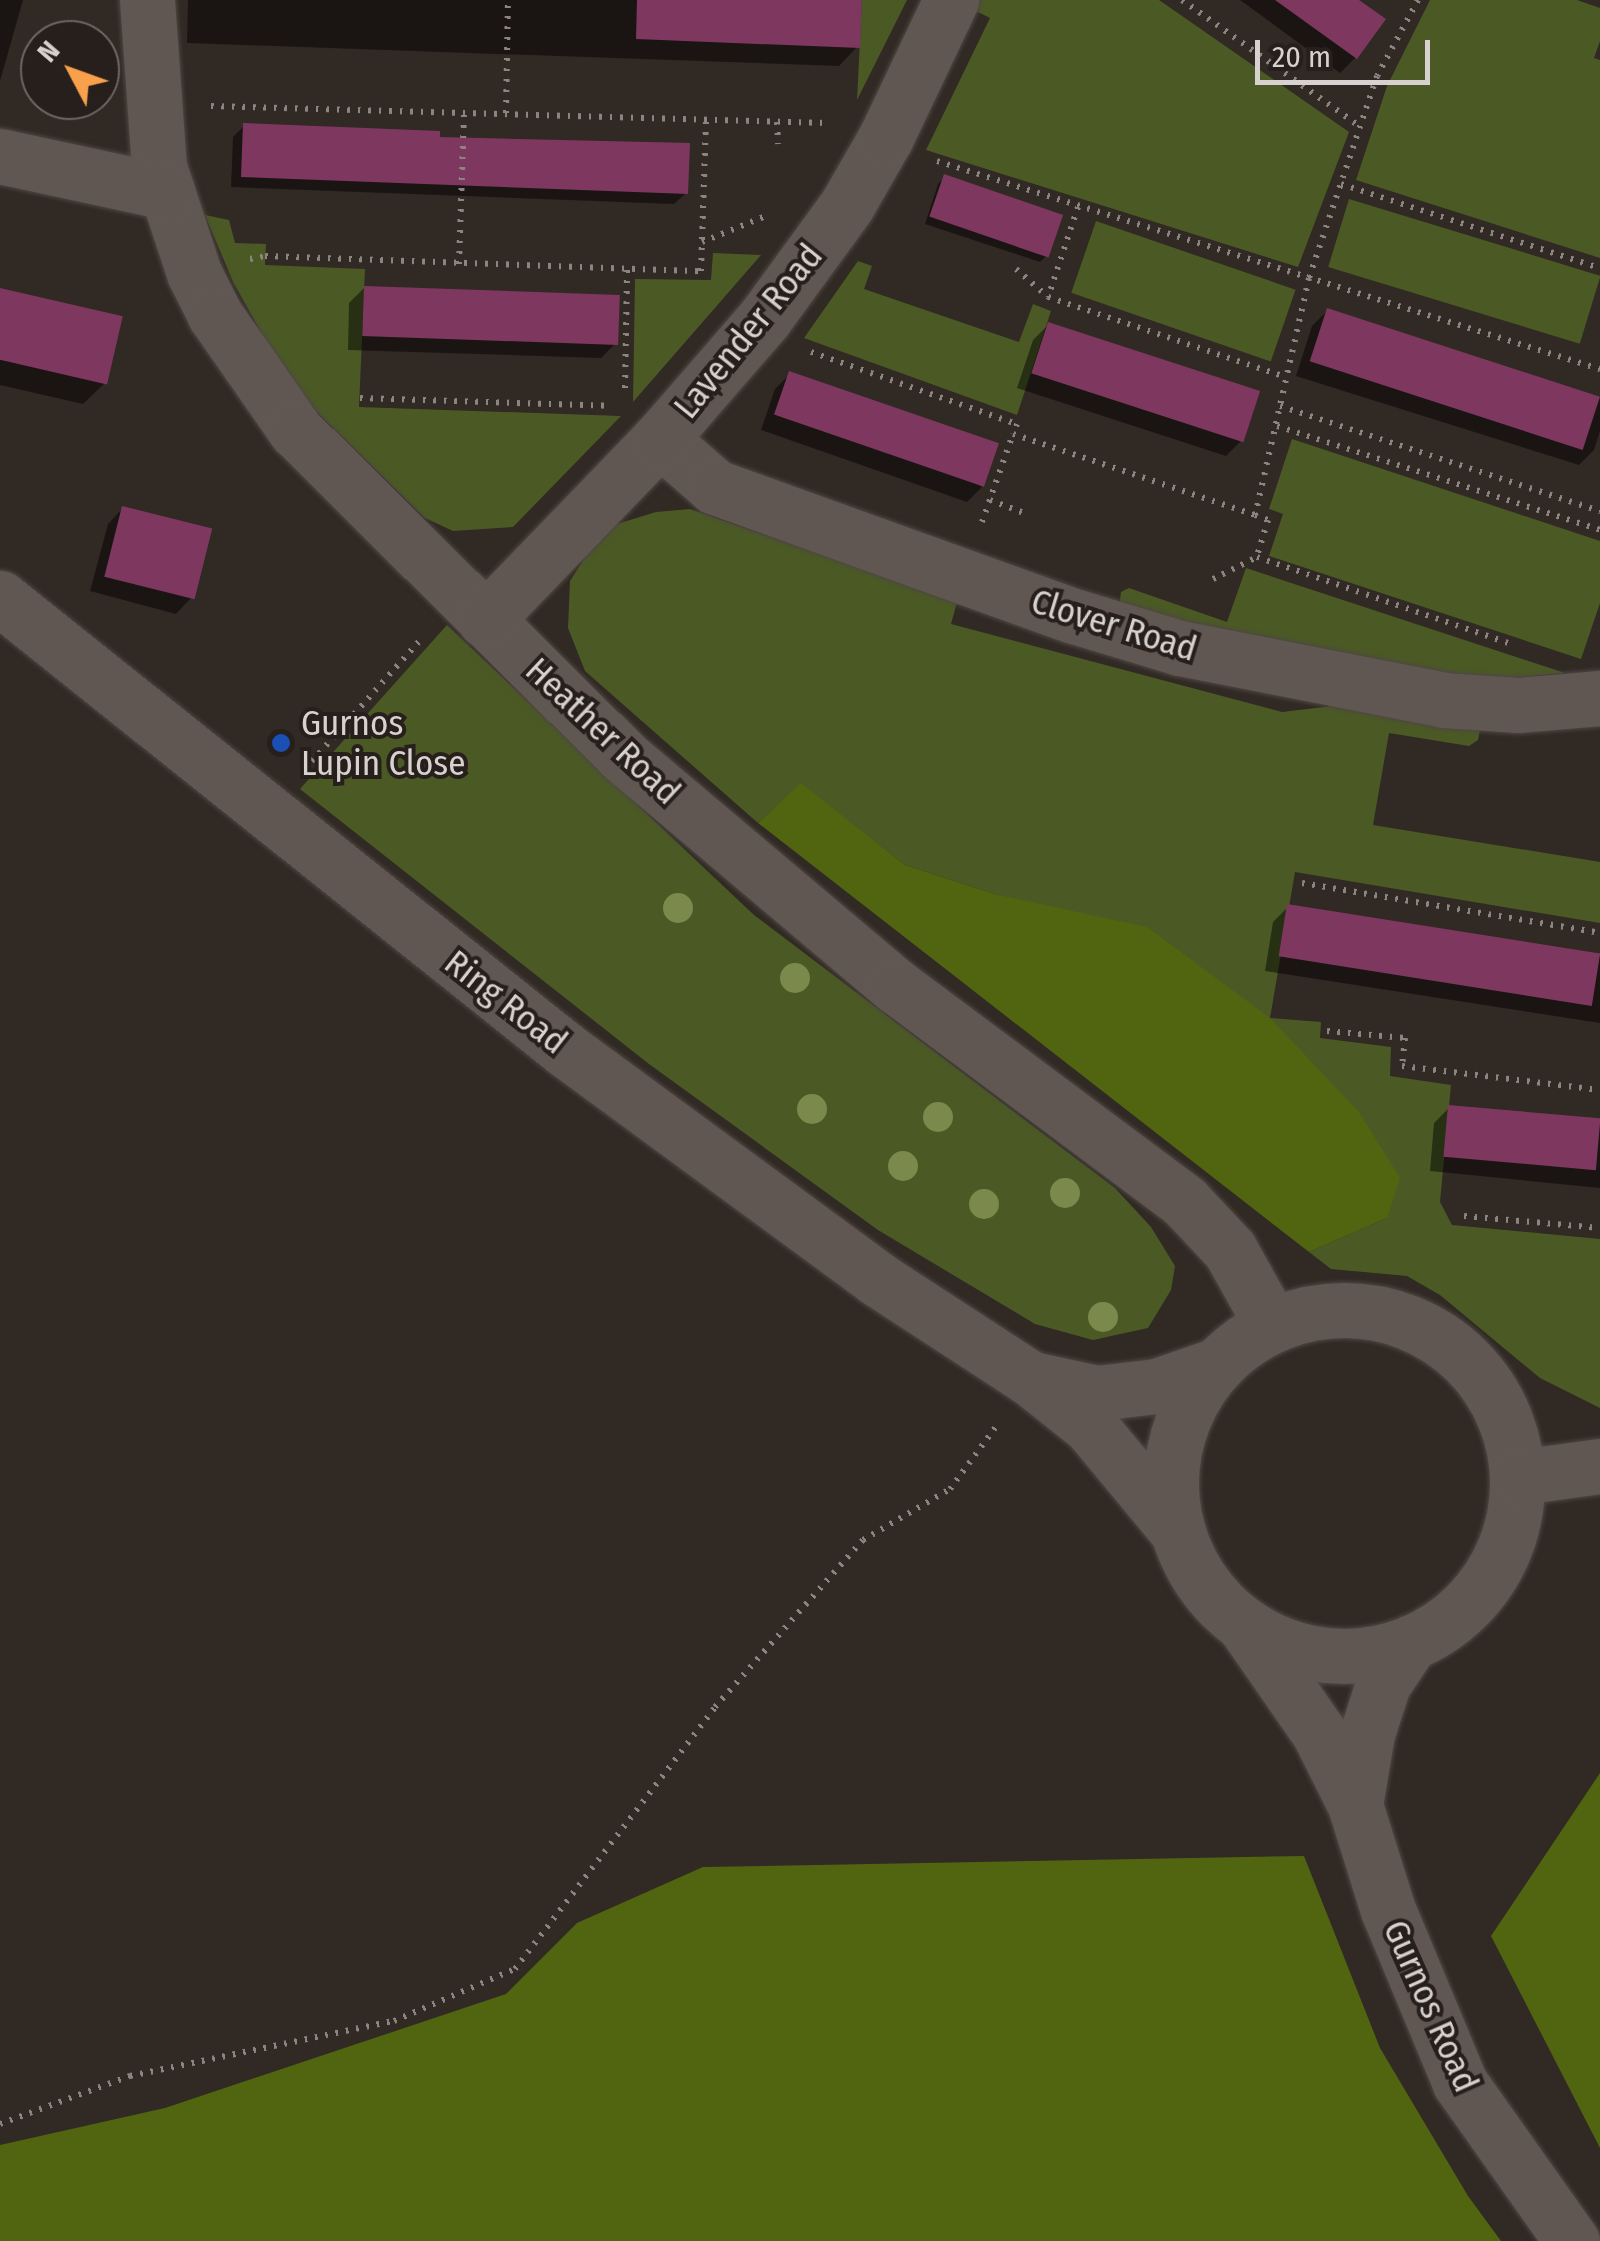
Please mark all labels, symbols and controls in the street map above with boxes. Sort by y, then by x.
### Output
north arrow [20,20,120,120]
scale bar [1260,20,1435,82]
text: N [31,34,66,68]
text: 20 m [1272,39,1331,75]
street label: Lavender Road [665,235,831,427]
street label: Clover Road [1026,580,1202,670]
street label: Heather Road [517,649,689,813]
place label: Gurnos Lupin Close [301,702,466,784]
marker: Gurnos Lupin Close [270,732,292,754]
street label: Ring Road [437,941,575,1063]
street label: Gurnos Road [1375,1914,1487,2098]

